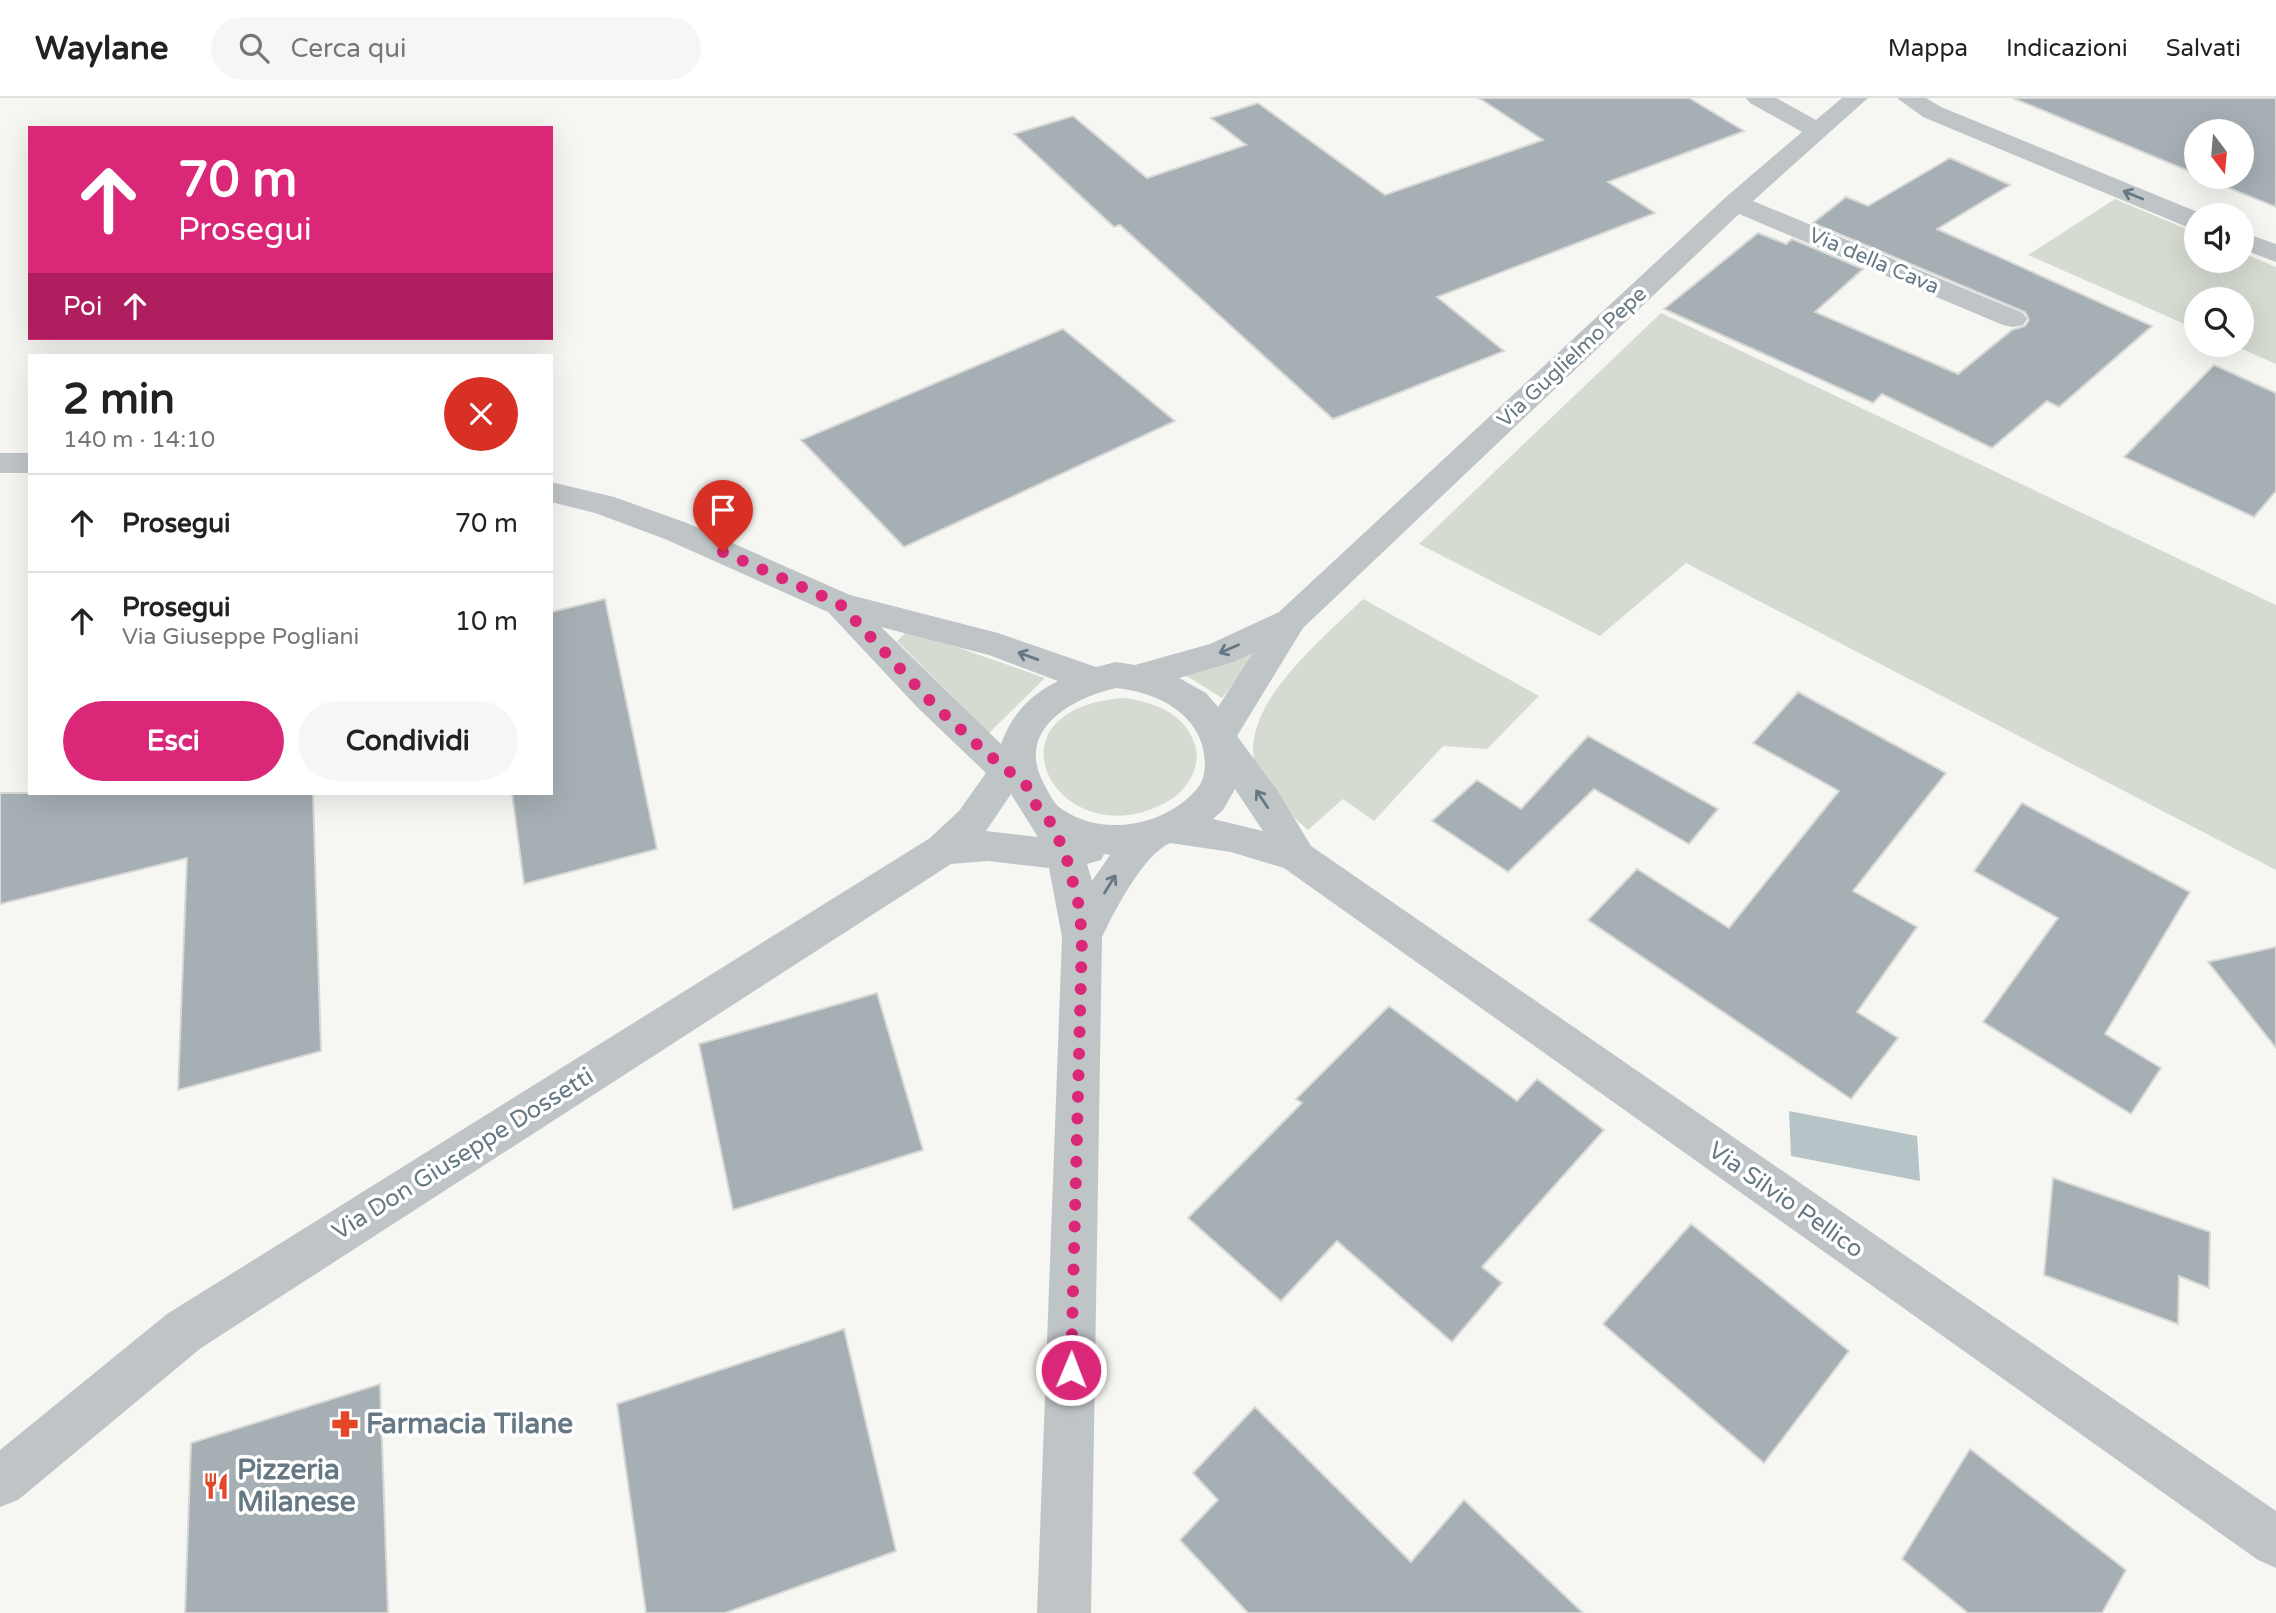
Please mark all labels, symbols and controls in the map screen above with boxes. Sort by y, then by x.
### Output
search box [211,17,701,80]
text: Waylane [35,29,169,68]
icon: search [235,29,273,67]
text: Cerca qui [291,33,406,64]
text: Mappa [1888,34,1968,63]
text: Indicazioni [2006,34,2128,63]
text: Salvati [2166,34,2241,63]
north arrow [2184,119,2254,189]
map controls [2184,119,2254,357]
text: 70 m [178,151,297,210]
icon: ahead [63,154,154,245]
one-way arrow [2123,188,2144,201]
button: sound [2184,203,2254,273]
text: Prosegui [178,211,312,249]
street label: Via della Cava [1805,222,1943,300]
street label: Via Guglielmo Pepe [1492,281,1652,433]
icon: ahead [116,287,154,325]
button: search [2184,287,2254,357]
text: Poi [63,291,102,322]
text: 2 min [63,374,175,425]
button: close [444,377,518,451]
text: 140 m · 14:10 [63,426,215,454]
pin [693,480,753,552]
icon: arrive [704,491,742,529]
icon: ahead [63,504,101,542]
text: Prosegui [122,508,231,539]
text: 70 m [455,508,518,539]
text: Prosegui [122,592,231,623]
icon: ahead [63,602,101,640]
text: 10 m [455,606,518,637]
text: Via Giuseppe Pogliani [122,623,359,651]
one-way arrow [1219,643,1240,656]
one-way arrow [1018,649,1040,662]
button: Esci [63,701,284,781]
button: Condividi [298,701,518,781]
one-way arrow [1255,790,1270,809]
one-way arrow [1103,874,1117,894]
street label: Via Don Giuseppe Dossetti [327,1062,599,1246]
street label: Via Silvio Pellico [1703,1136,1869,1264]
position arrow [1034,1333,1108,1407]
place label: Farmacia Tilane [366,1407,573,1441]
pharmacy icon: Farmacia Tilane [330,1409,360,1439]
place label: Pizzeria Milanese [237,1453,356,1519]
restaurant icon: Pizzeria Milanese [201,1471,231,1501]

